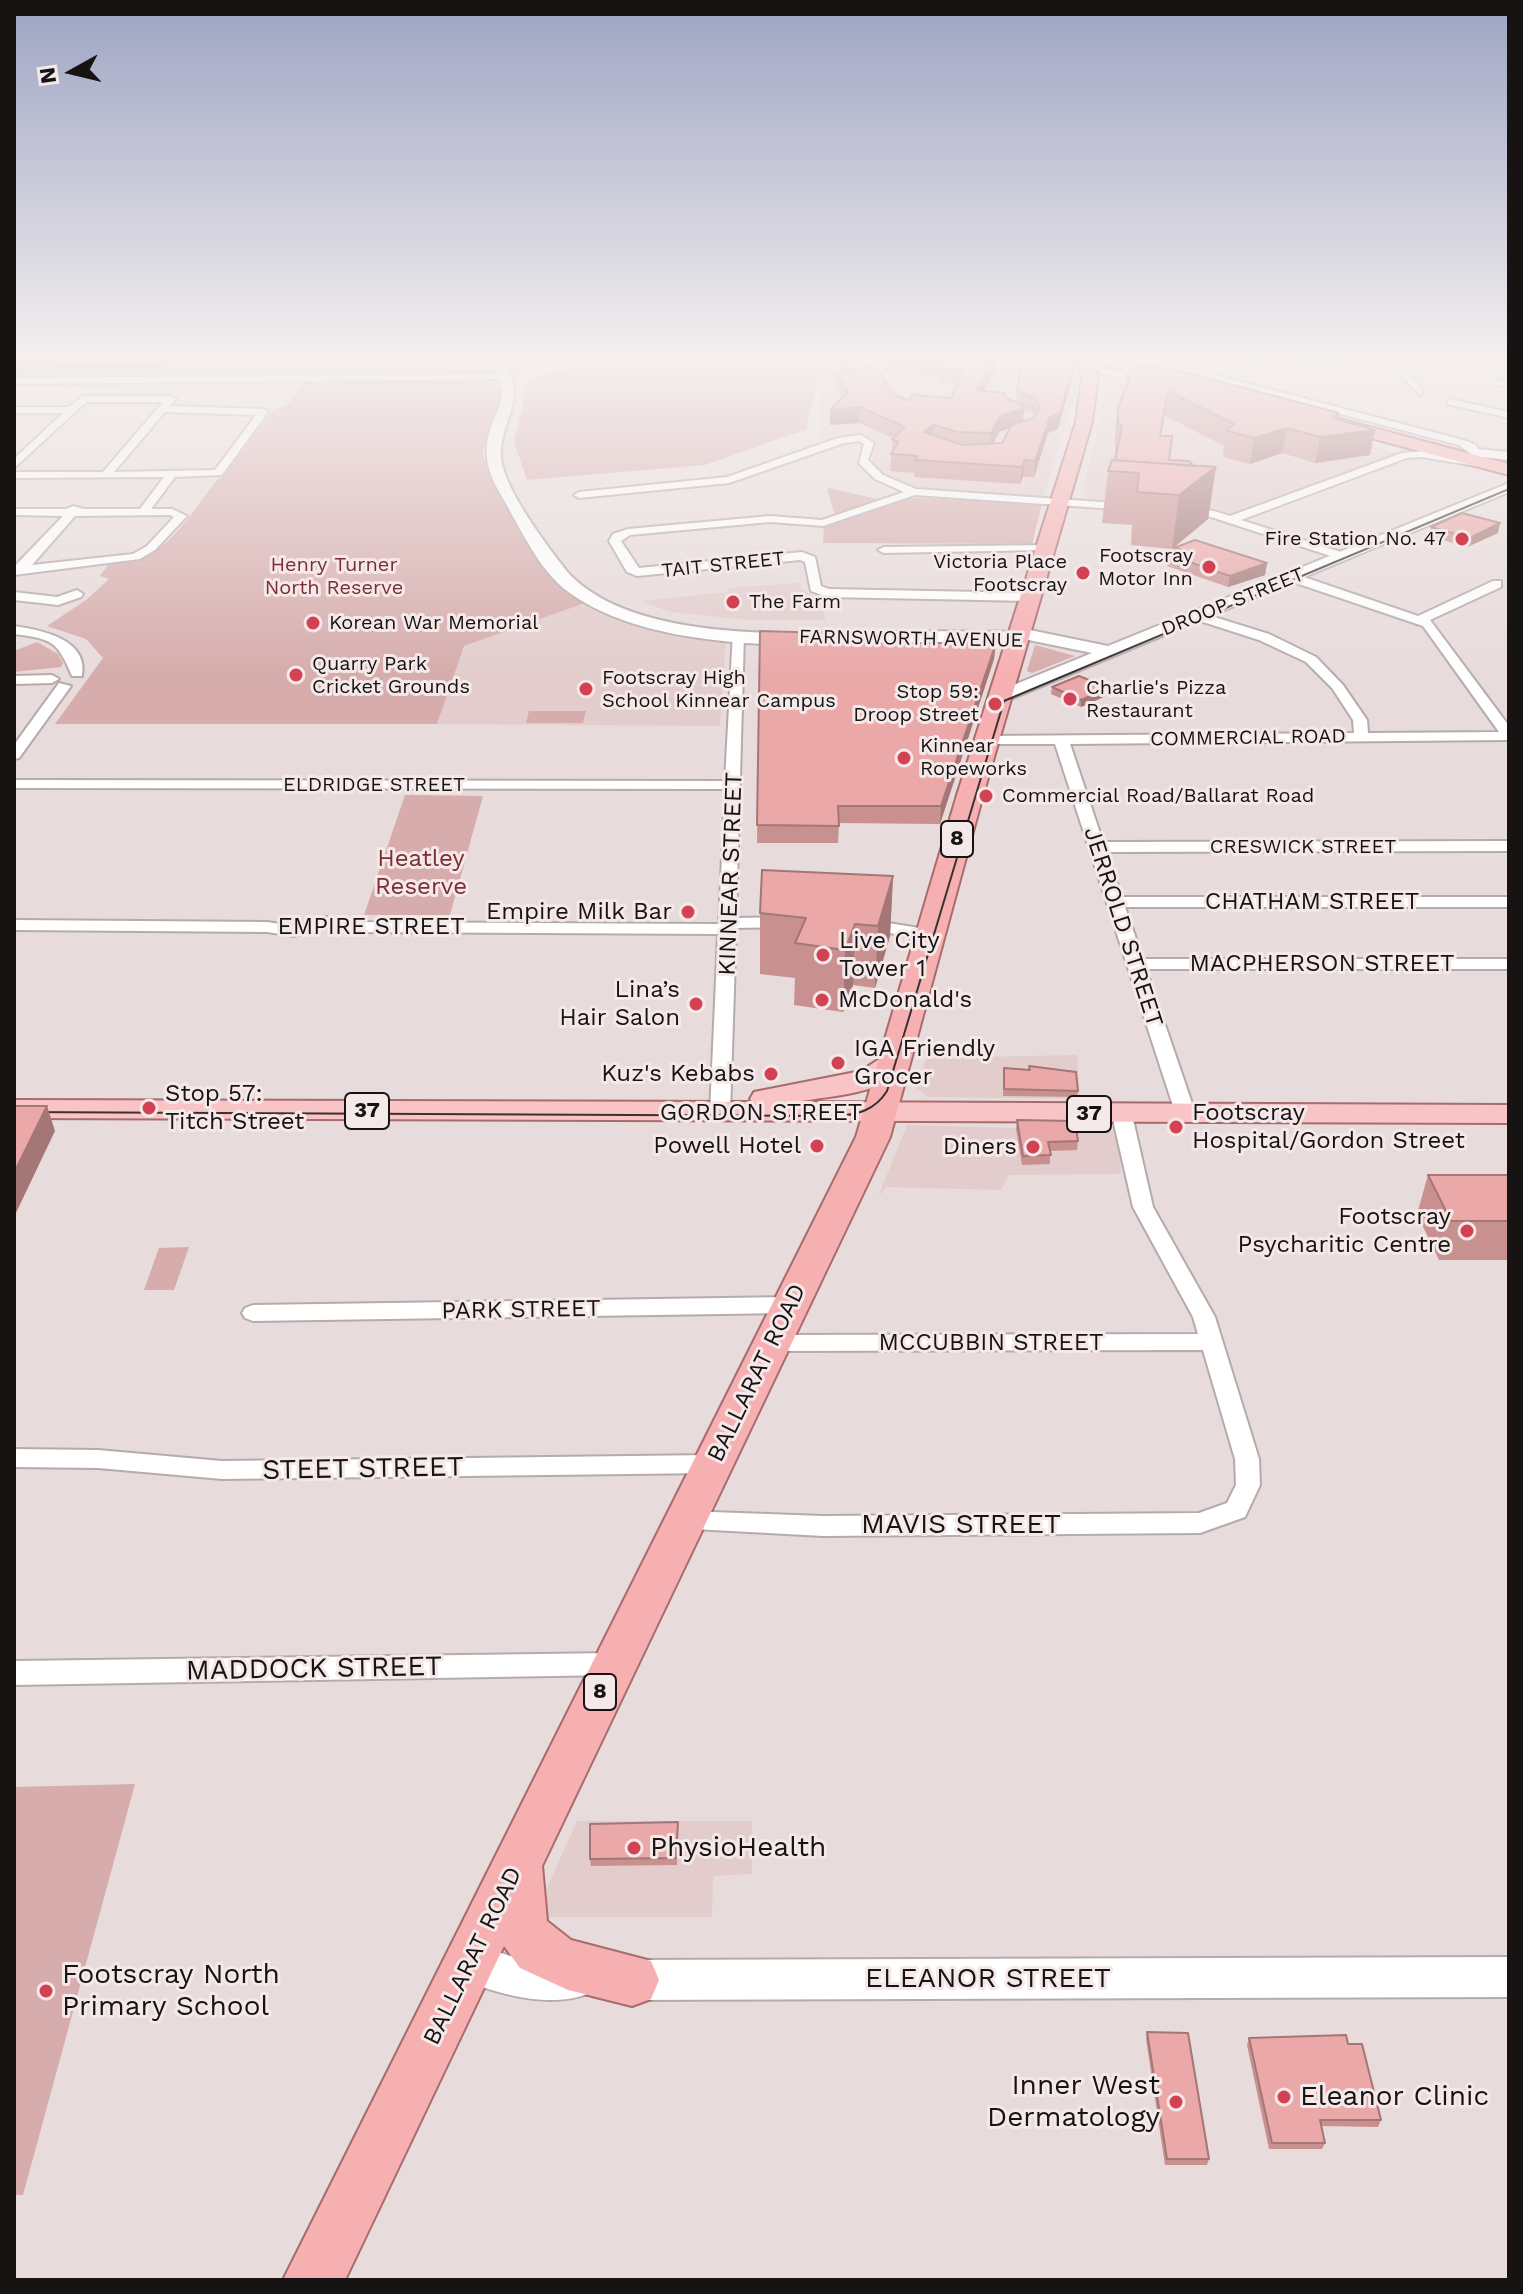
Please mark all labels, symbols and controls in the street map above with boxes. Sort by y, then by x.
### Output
north arrow [32,32,112,112]
text: N [34,66,61,85]
place label: Fire Station No. 47 [1265,527,1446,551]
marker: Fire Station No. 47 [1453,530,1471,548]
place label: Footscray Motor Inn [1098,544,1193,591]
street label: TAIT STREET [660,547,786,583]
place label: Victoria Place Footscray [933,550,1067,597]
park label: Henry Turner North Reserve [265,553,403,600]
marker: Footscray Motor Inn [1200,558,1218,576]
street label: DROOP STREET [1158,562,1308,642]
marker: Victoria Place Footscray [1074,564,1092,582]
place label: The Farm [749,590,841,614]
marker: The Farm [724,593,742,611]
place label: Korean War Memorial [329,611,538,635]
marker: Korean War Memorial [304,614,322,632]
street label: FARNSWORTH AVENUE [799,625,1023,653]
place label: Quarry Park Cricket Grounds [312,652,470,699]
marker: Quarry Park Cricket Grounds [287,666,305,684]
place label: Footscray High School Kinnear Campus [602,666,836,713]
place label: Charlie's Pizza Restaurant [1086,676,1226,723]
marker: Footscray High School Kinnear Campus [577,680,595,698]
place label: Stop 59: Droop Street [853,680,979,727]
marker: Charlie's Pizza Restaurant [1061,690,1079,708]
marker: Stop 59: Droop Street [986,695,1004,713]
street label: COMMERCIAL ROAD [1150,724,1346,752]
place label: Kinnear Ropeworks [920,734,1027,781]
marker: Kinnear Ropeworks [895,749,913,767]
street label: KINNEAR STREET [713,772,749,976]
street label: ELDRIDGE STREET [283,773,465,797]
place label: Commercial Road/Ballarat Road [1002,784,1314,808]
marker: Commercial Road/Ballarat Road [977,787,995,805]
road number: 8 [941,821,973,857]
street label: JERROLD STREET [1077,823,1169,1031]
street label: CRESWICK STREET [1210,835,1396,859]
park label: Heatley Reserve [375,845,467,901]
street label: CHATHAM STREET [1205,888,1419,916]
place label: Empire Milk Bar [486,898,672,926]
marker: Empire Milk Bar [679,903,697,921]
street label: EMPIRE STREET [277,913,465,941]
place label: Live City Tower 1 [839,927,940,983]
marker: Live City Tower 1 [814,946,832,964]
street label: MACPHERSON STREET [1189,950,1455,978]
place label: Lina’s Hair Salon [559,976,680,1032]
place label: McDonald's [838,986,972,1014]
marker: McDonald's [813,991,831,1009]
marker: Lina’s Hair Salon [687,995,705,1013]
place label: IGA Friendly Grocer [854,1035,995,1091]
marker: IGA Friendly Grocer [829,1054,847,1072]
place label: Kuz's Kebabs [601,1060,755,1088]
marker: Kuz's Kebabs [762,1065,780,1083]
place label: Stop 57: Titch Street [165,1080,304,1136]
road number: 37 [345,1093,389,1129]
road number: 37 [1067,1096,1111,1132]
marker: Stop 57: Titch Street [140,1099,158,1117]
street label: GORDON STREET [660,1099,862,1127]
place label: Footscray Hospital/Gordon Street [1192,1099,1465,1155]
marker: Footscray Hospital/Gordon Street [1167,1118,1185,1136]
place label: Powell Hotel [653,1132,801,1160]
place label: Diners [943,1133,1017,1161]
marker: Powell Hotel [808,1137,826,1155]
marker: Diners [1024,1138,1042,1156]
place label: Footscray Psycharitic Centre [1238,1203,1451,1259]
marker: Footscray Psycharitic Centre [1458,1222,1476,1240]
street label: BALLARAT ROAD [701,1279,813,1467]
street label: PARK STREET [441,1294,601,1326]
street label: MCCUBBIN STREET [879,1329,1103,1357]
street label: STEET STREET [262,1450,464,1488]
street label: MAVIS STREET [861,1508,1061,1542]
street label: MADDOCK STREET [186,1650,442,1688]
road number: 8 [584,1674,616,1710]
place label: PhysioHealth [650,1831,826,1865]
marker: PhysioHealth [625,1839,643,1857]
street label: BALLARAT ROAD [417,1862,529,2050]
place label: Footscray North Primary School [62,1958,280,2024]
street label: ELEANOR STREET [865,1962,1111,1996]
marker: Footscray North Primary School [37,1982,55,2000]
place label: Inner West Dermatology [987,2069,1160,2135]
place label: Eleanor Clinic [1300,2080,1489,2114]
marker: Eleanor Clinic [1275,2088,1293,2106]
marker: Inner West Dermatology [1167,2093,1185,2111]

